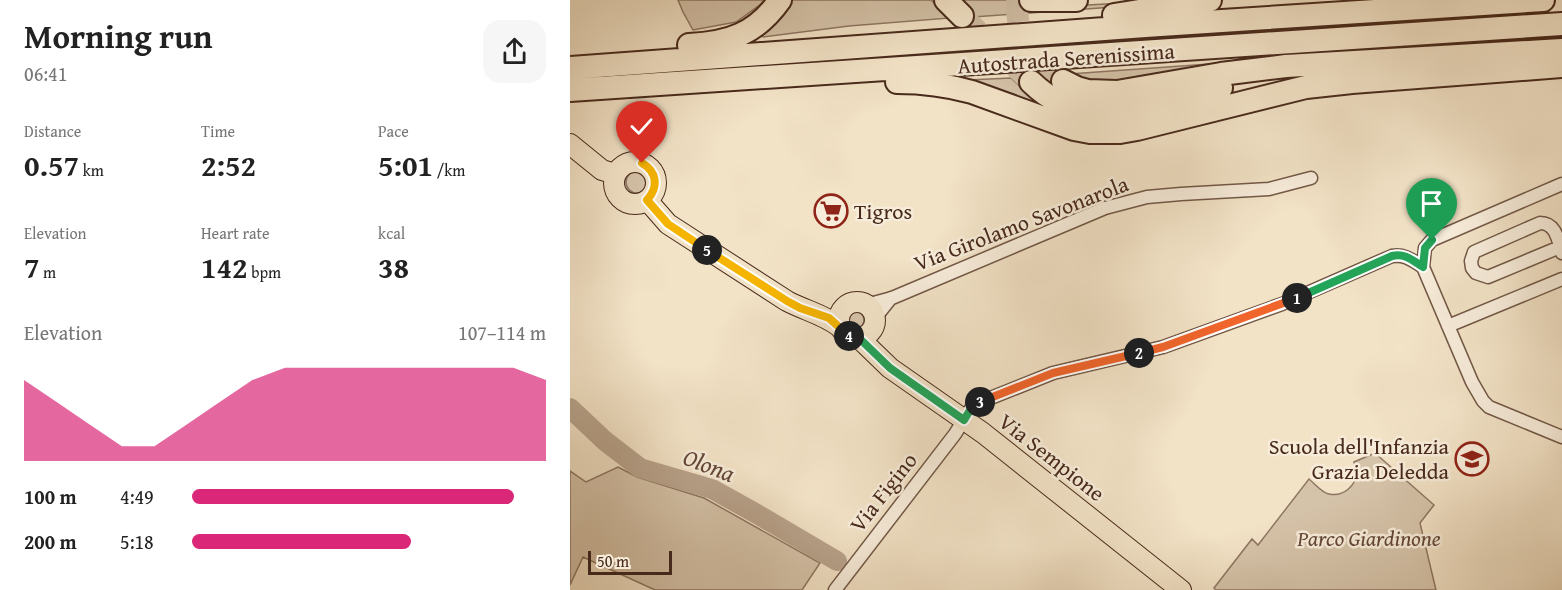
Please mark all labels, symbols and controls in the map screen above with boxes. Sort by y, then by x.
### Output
text: Morning run [24,12,213,60]
button: share [483,20,546,83]
street label: Autostrada Serenissima [956,34,1176,82]
text: 06:41 [24,59,67,88]
pin [616,101,667,163]
icon: check [625,110,658,143]
text: Distance [24,119,81,143]
text: Time [201,119,235,143]
text: Pace [378,119,409,143]
text: 0.57 [24,143,79,187]
text: 2:52 [201,143,256,187]
text: 5:01 [378,143,433,187]
text: km [79,158,104,182]
text: /km [433,158,465,182]
street label: Via Girolamo Savonarola [909,167,1133,279]
pin [1406,178,1457,240]
icon: arrive [1415,187,1448,220]
supermarket icon: Tigros [813,193,849,229]
place label: Tigros [854,195,912,227]
text: Elevation [24,221,87,245]
text: Heart rate [201,221,270,245]
text: kcal [378,221,405,245]
pin: 5 [692,235,722,265]
text: 5 [703,238,711,262]
text: 7 [24,245,40,289]
text: 142 [201,245,248,289]
text: 38 [378,245,409,289]
text: m [40,260,56,284]
text: bpm [248,260,281,284]
pin: 1 [1282,283,1312,313]
text: 1 [1293,286,1301,310]
text: Elevation [24,318,102,347]
text: 107–114 m [458,318,546,347]
pin: 4 [834,321,864,351]
text: 4 [845,324,853,348]
pin: 2 [1124,338,1154,368]
text: 2 [1135,341,1143,365]
pin: 3 [965,387,995,417]
text: 3 [976,390,984,414]
street label: Via Sempione [992,405,1112,509]
place label: Scuola dell'Infanzia Grazia Deledda [1269,430,1450,487]
water label: Olona [678,439,740,491]
school or university icon: Scuola dell'Infanzia Grazia Deledda [1454,441,1490,477]
street label: Via Figino [842,445,924,539]
text: 100 m [24,482,77,511]
text: 4:49 [120,482,154,511]
park label: Parco Giardinone [1296,522,1441,554]
text: 200 m [24,527,77,556]
text: 5:18 [120,527,154,556]
scale bar [588,548,672,576]
text: 50 m [597,549,629,573]

